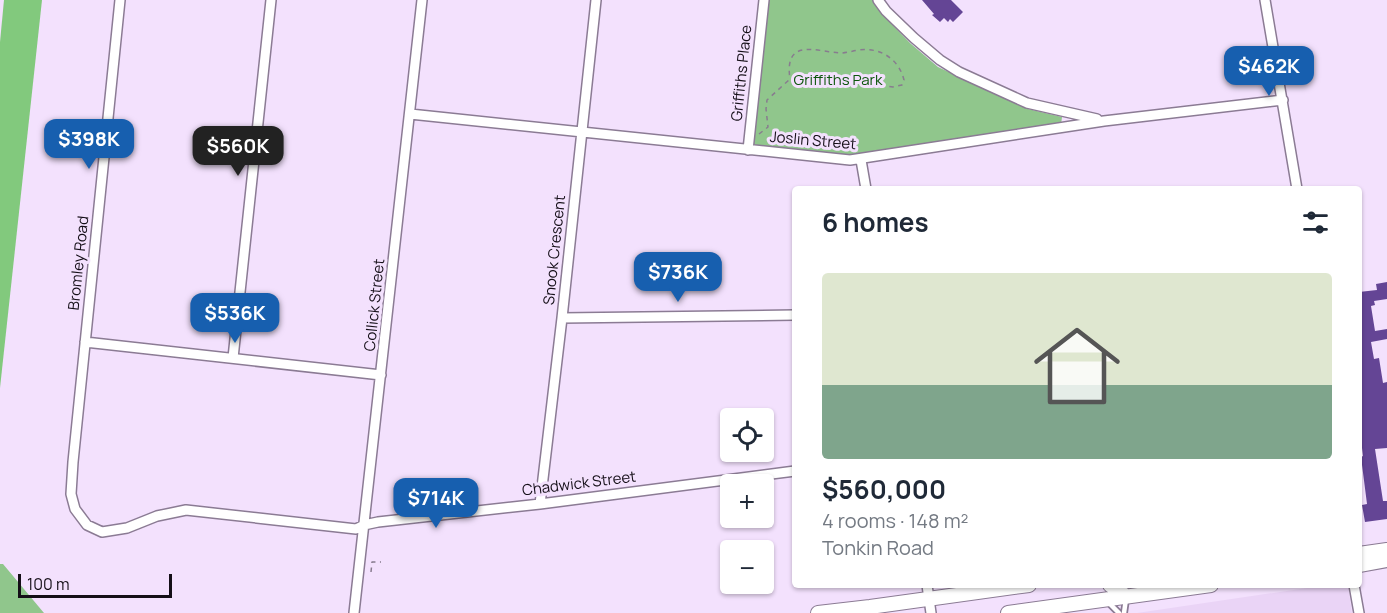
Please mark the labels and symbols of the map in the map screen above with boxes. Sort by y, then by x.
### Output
street label: Griffiths Place [726,24,757,122]
pin: $462K [1227,46,1311,97]
park label: Griffiths Park [794,69,883,90]
pin: $398K [47,119,131,170]
pin: $560K [196,126,280,177]
street label: Joslin Street [769,126,857,154]
street label: Snook Crescent [538,194,570,306]
street label: Bromley Road [63,215,93,311]
pin: $736K [636,252,720,303]
street label: Collick Street [359,258,389,352]
pin: $536K [193,293,277,344]
street label: Chadwick Street [521,466,637,500]
pin: $714K [394,478,478,529]
scale bar [18,571,172,598]

